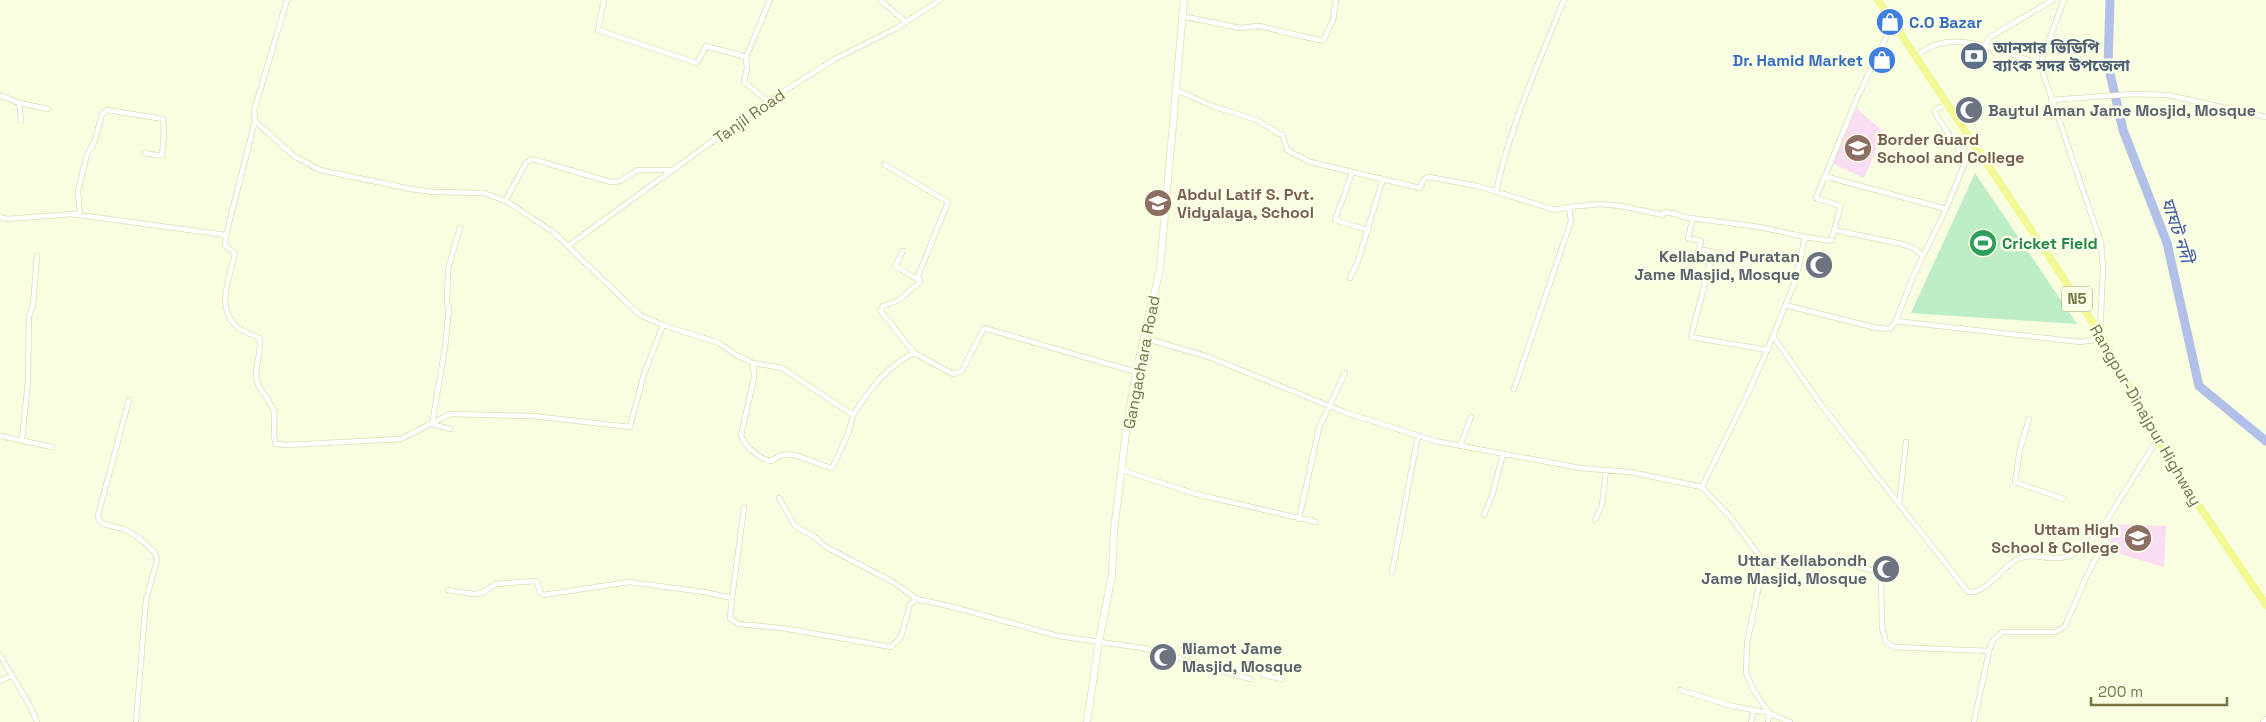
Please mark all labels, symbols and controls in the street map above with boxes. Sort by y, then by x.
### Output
shop icon: C.O Bazar [1875,7,1905,37]
place label: C.O Bazar [1909,12,1982,33]
place label: আনসার ভিডিপি ব্যাংক সদর উপজেলা [1992,37,2130,76]
bank icon: আনসার ভিডিপি ব্যাংক সদর উপজেলা [1959,41,1989,71]
shop icon: Dr. Hamid Market [1867,45,1897,75]
place label: Dr. Hamid Market [1732,50,1863,71]
street label: Tanjil Road [710,84,789,149]
mosque icon: Baytul Aman Jame Mosjid, Mosque [1954,95,1984,125]
place label: Baytul Aman Jame Mosjid, Mosque [1988,100,2256,121]
place label: Border Guard School and College [1877,129,2025,168]
school or university icon: Border Guard School and College [1843,133,1873,163]
place label: Abdul Latif S. Pvt. Vidyalaya, School [1177,184,1314,223]
school or university icon: Abdul Latif S. Pvt. Vidyalaya, School [1143,188,1173,218]
water label: ঘাঘট নদী [2156,194,2200,268]
sports icon: Cricket Field [1968,228,1998,258]
place label: Cricket Field [2002,233,2098,254]
place label: Kellaband Puratan Jame Masjid, Mosque [1634,246,1800,285]
mosque icon: Kellaband Puratan Jame Masjid, Mosque [1804,250,1834,280]
road number: N5 [2062,286,2092,312]
street label: Gangachara Road [1118,293,1165,431]
street label: Rangpur-Dinajpur Highway [2085,321,2206,510]
place label: Uttam High School & College [1991,519,2119,558]
school or university icon: Uttam High School & College [2123,523,2153,553]
place label: Uttar Kellabondh Jame Masjid, Mosque [1701,550,1867,589]
mosque icon: Uttar Kellabondh Jame Masjid, Mosque [1871,554,1901,584]
place label: Niamot Jame Masjid, Mosque [1182,638,1302,677]
mosque icon: Niamot Jame Masjid, Mosque [1148,642,1178,672]
scale bar [2091,674,2227,706]
text: 200 m [2098,682,2143,701]

